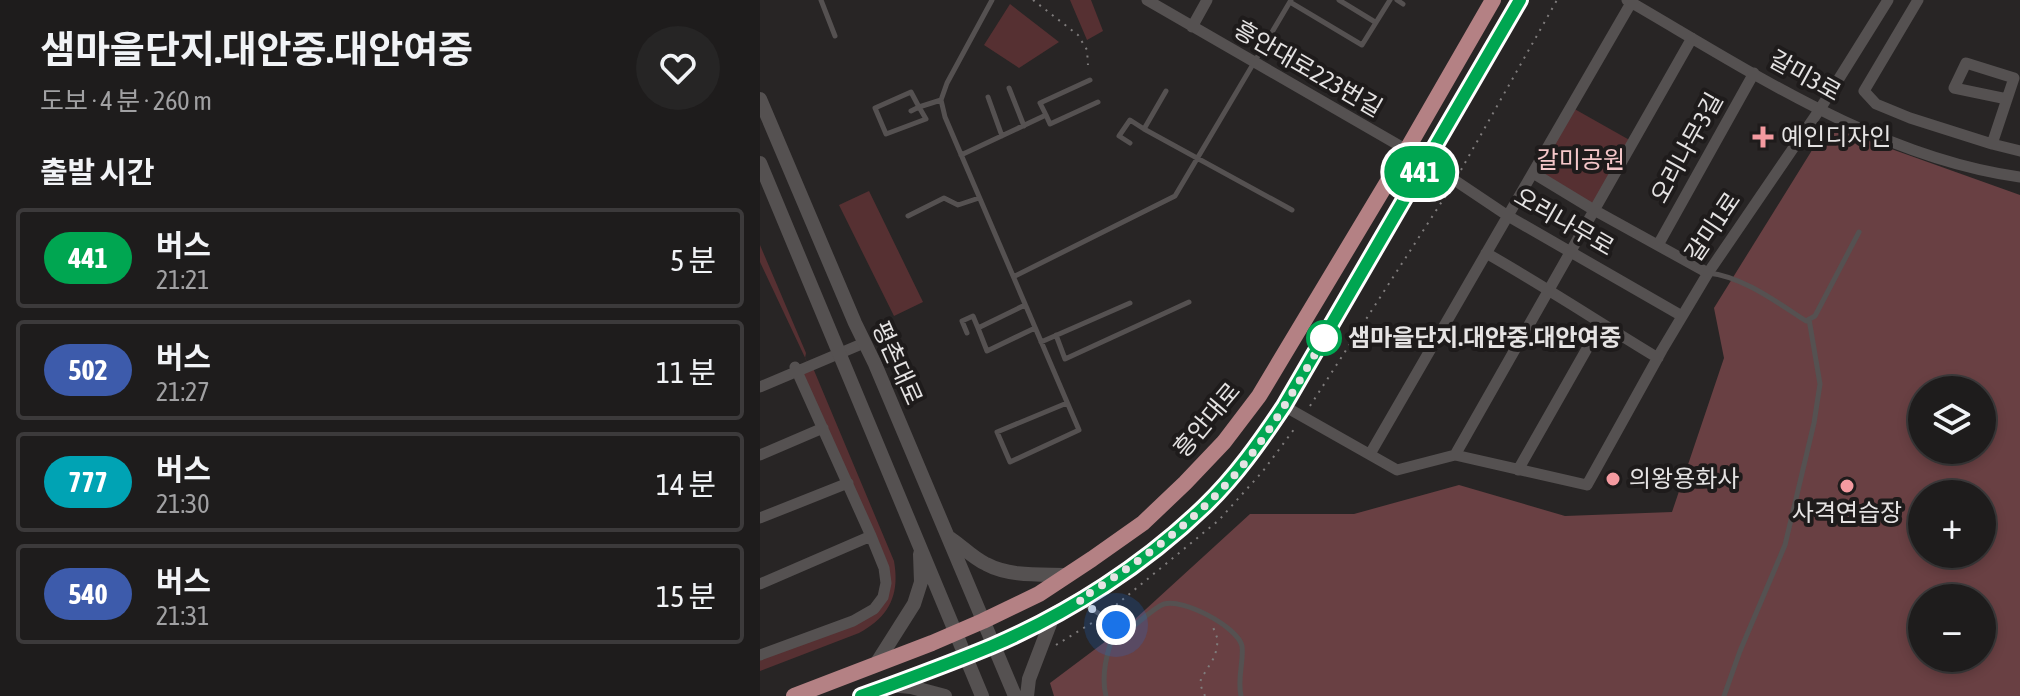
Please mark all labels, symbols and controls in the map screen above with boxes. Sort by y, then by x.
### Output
street label: 흥안대로223번길 [1229,15,1387,122]
button: heart [636,26,720,110]
text: 샘마을단지.대안중.대안여중 [40,28,473,71]
street label: 갈미3로 [1765,45,1846,106]
text: 도보 · 4 분 · 260 m [40,86,212,116]
street label: 오리나무3길 [1645,88,1728,208]
place label: 예인디자인 [1781,123,1891,150]
marker: 예인디자인 [1752,126,1774,148]
line badge: 441 [1374,146,1466,198]
park label: 갈미공원 [1537,146,1625,173]
text: 출발 시간 [40,155,155,189]
text: 441 [1400,156,1440,188]
street label: 오리나무로 [1510,182,1619,261]
street label: 갈미1로 [1680,187,1745,266]
text: 버스 [156,228,211,262]
text: 441 [68,242,108,274]
text: 5 분 [670,243,716,277]
text: 21:21 [156,265,210,295]
street label: 평촌대로 [867,317,928,409]
marker: 샘마을단지.대안중.대안여중 [1307,321,1341,355]
place label: 샘마을단지.대안중.대안여중 [1348,324,1622,351]
text: 버스 [156,340,211,374]
text: 502 [68,354,108,386]
text: 11 분 [656,355,716,389]
map controls [1908,376,1996,672]
button: layers [1908,376,1996,464]
text: 21:27 [156,377,210,407]
street label: 흥안대로 [1168,377,1245,462]
text: 버스 [156,452,211,486]
place label: 의왕용화사 [1629,465,1739,492]
text: 777 [68,466,108,498]
text: 14 분 [656,467,716,501]
marker: 의왕용화사 [1604,470,1622,488]
marker: 사격연습장 [1838,477,1856,495]
button: + [1908,480,1996,568]
text: 21:30 [156,489,210,519]
place label: 사격연습장 [1792,499,1902,526]
text: 버스 [156,564,211,598]
text: 540 [68,578,108,610]
text: 15 분 [656,579,716,613]
button: − [1908,584,1996,672]
text: 21:31 [156,601,210,631]
your location [1096,605,1136,645]

